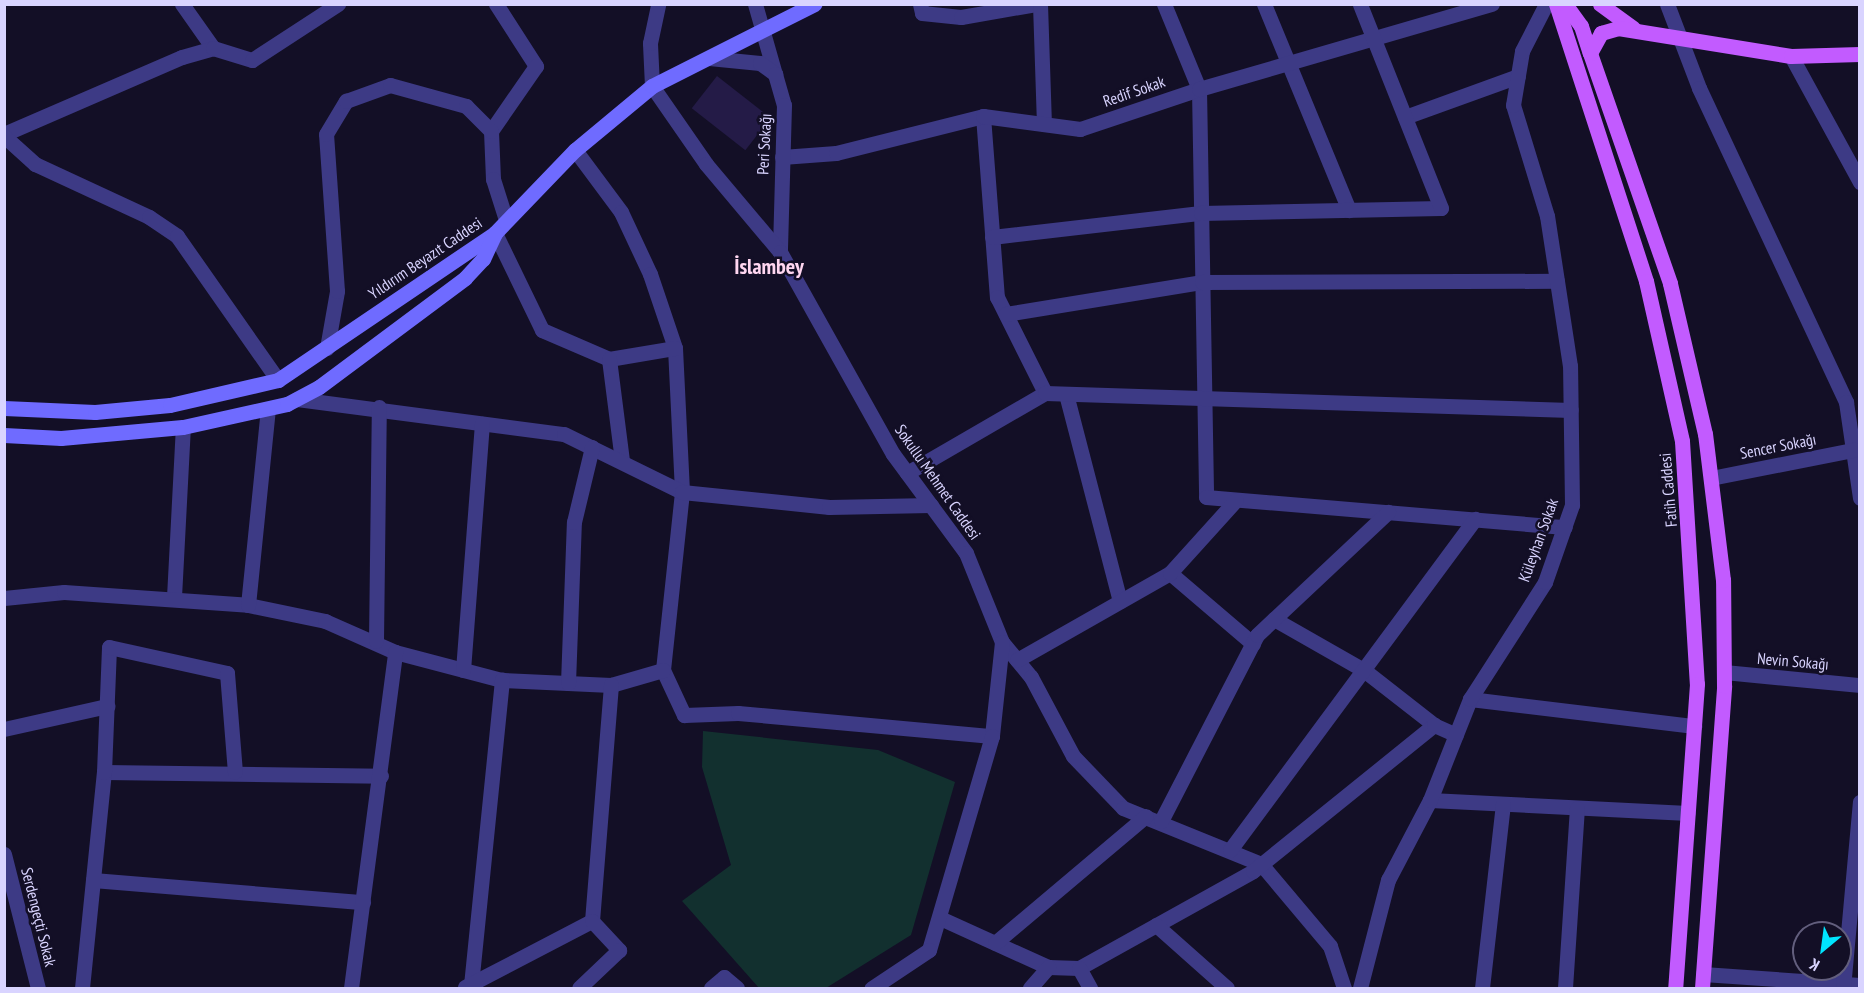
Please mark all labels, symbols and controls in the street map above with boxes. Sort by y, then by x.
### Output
street label: Redif Sokak [1101,71,1167,111]
street label: Peri Sokağı [753,113,775,175]
street label: Yıldırım Beyazıt Caddesi [365,213,485,303]
district label: İslambey [734,254,804,280]
street label: Sokullu Mehmet Caddesi [891,421,985,543]
street label: Sencer Sokağı [1738,429,1818,463]
street label: Fatih Caddesi [1655,452,1681,528]
street label: Küleyhan Sokak [1514,496,1562,584]
street label: Nevin Sokağı [1756,648,1830,674]
street label: Serdengeçti Sokak [17,866,61,968]
north arrow [1792,921,1852,981]
text: K [1806,954,1823,976]

